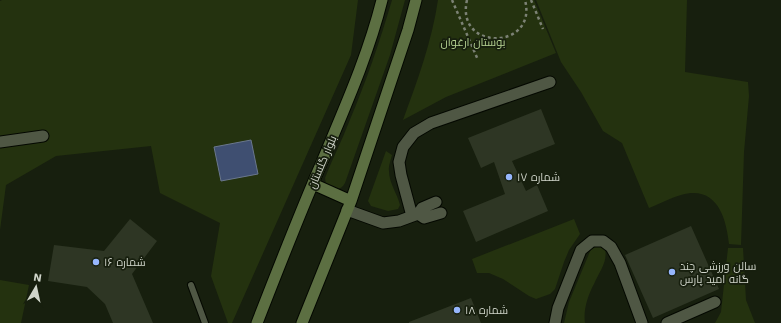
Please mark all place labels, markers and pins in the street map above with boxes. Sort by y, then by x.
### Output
place label: شماره ۱۷ [517,171,560,184]
marker: شماره ۱۷ [504,172,514,182]
place label: شماره ۱۶ [104,256,146,269]
marker: شماره ۱۶ [91,257,101,267]
place label: سالن ورزشی چند گانه امید پارس [680,260,756,286]
marker: سالن ورزشی چند گانه امید پارس [667,267,677,277]
place label: شماره ۱۸ [465,304,508,317]
marker: شماره ۱۸ [452,305,462,315]

